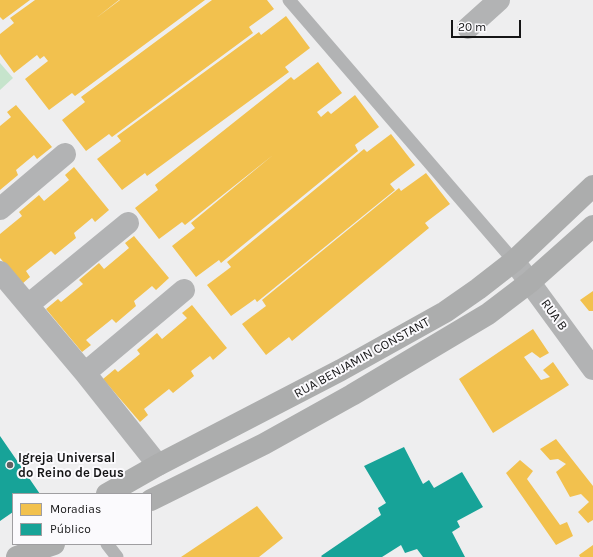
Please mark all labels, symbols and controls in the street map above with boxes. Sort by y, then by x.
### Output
scale bar [453,12,523,38]
text: 20 m [458,20,486,34]
street label: RUA B [537,296,571,334]
street label: RUA BENJAMIN CONSTANT [291,314,433,402]
place label: Igreja Universal do Reino de Deus [18,450,124,481]
marker: Igreja Universal do Reino de Deus [5,460,15,470]
legend [12,493,152,545]
text: Moradias [50,502,101,516]
text: Público [50,522,91,536]

